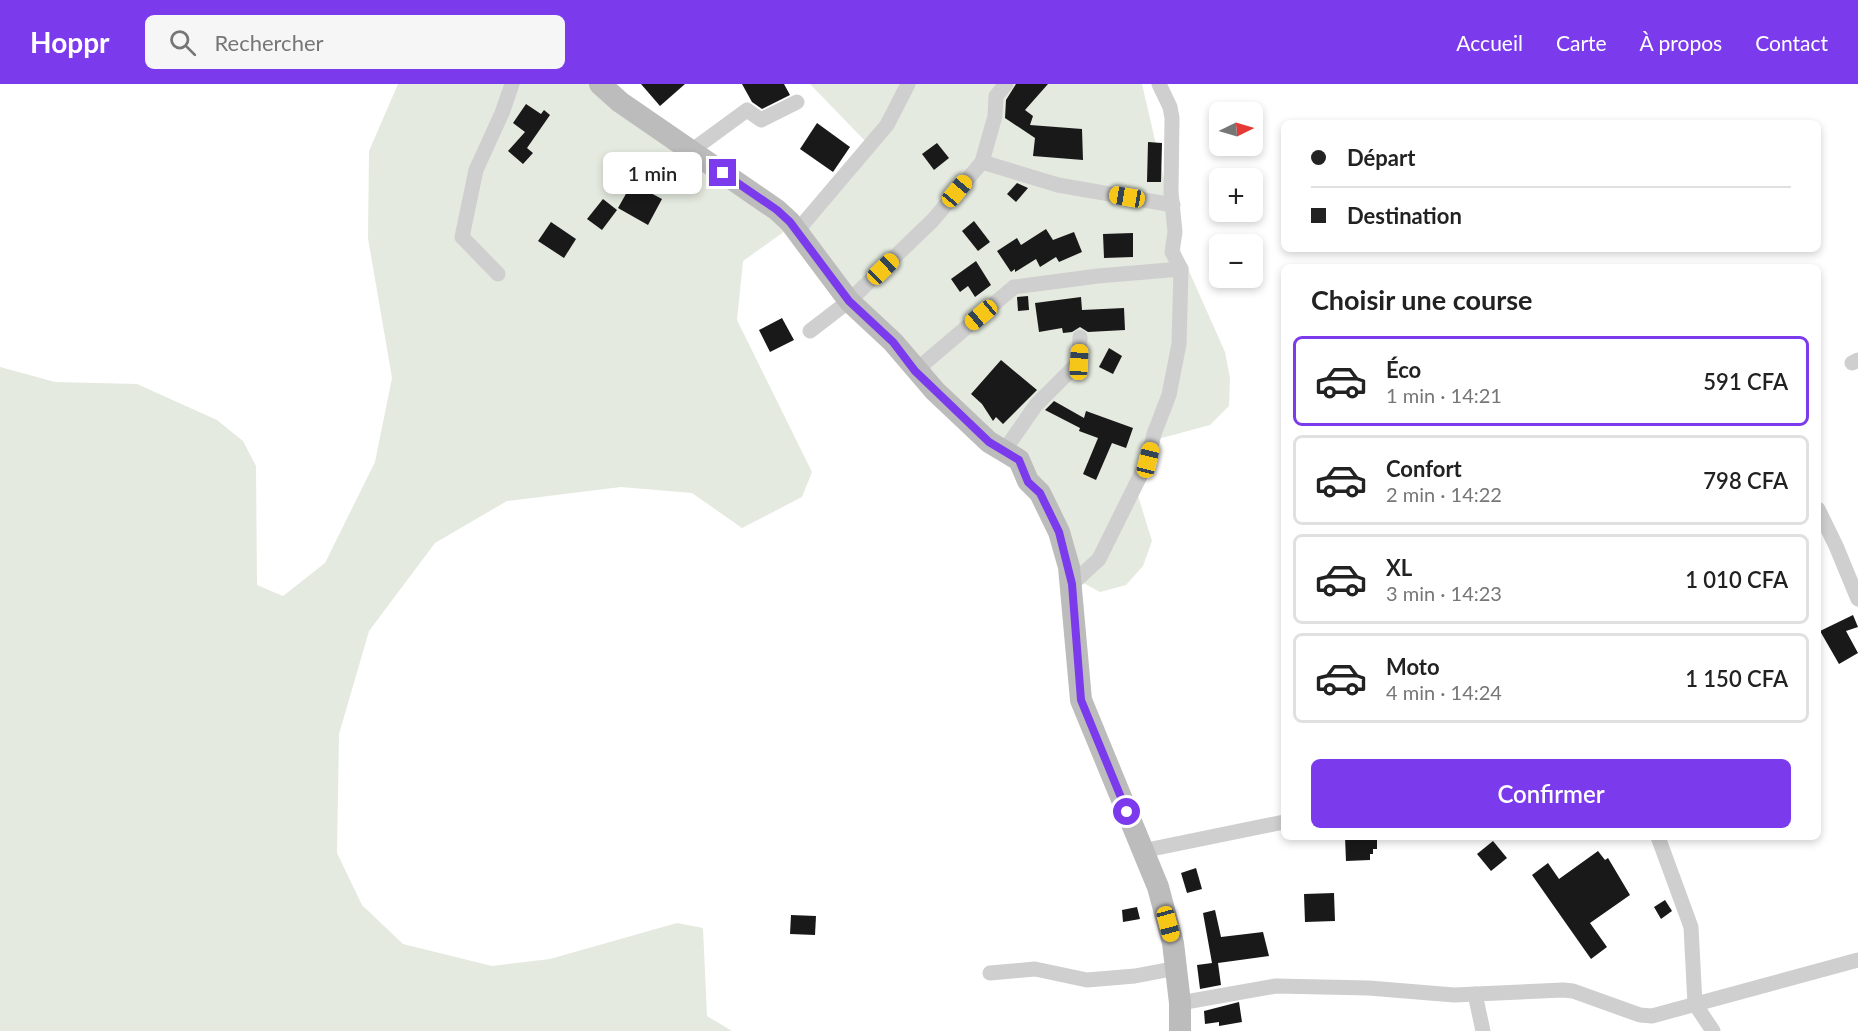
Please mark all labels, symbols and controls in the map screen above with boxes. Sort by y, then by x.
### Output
search box [145,15,565,69]
text: Hoppr [30,25,109,59]
icon: search [166,26,199,59]
text: Rechercher [214,29,324,56]
text: Accueil [1456,30,1523,55]
text: Carte [1556,30,1607,55]
text: À propos [1640,30,1722,55]
text: Contact [1755,30,1828,55]
north arrow [1209,102,1263,156]
map controls [1209,102,1263,288]
text: Départ [1347,144,1415,171]
callout: 1 min [603,152,702,194]
route end [709,159,736,186]
text: 1 min [628,161,677,185]
button: + [1209,168,1263,222]
car [939,171,975,211]
car [1108,185,1146,209]
text: Destination [1347,202,1462,229]
button: − [1209,234,1263,288]
car [864,250,902,288]
text: Choisir une course [1311,283,1533,316]
car [961,297,1001,333]
car [1069,344,1089,380]
icon: car [1314,354,1368,408]
text: Éco [1386,356,1421,383]
text: 591 CFA [1703,368,1788,395]
text: 1 min · 14:21 [1386,383,1502,407]
car [1135,440,1161,480]
icon: car [1314,453,1368,507]
text: Confort [1386,455,1462,482]
text: 798 CFA [1703,467,1788,494]
text: 2 min · 14:22 [1386,482,1502,506]
icon: car [1314,552,1368,606]
text: XL [1386,554,1412,581]
text: 1 010 CFA [1685,566,1788,593]
text: 3 min · 14:23 [1386,581,1502,605]
icon: car [1314,651,1368,705]
text: Moto [1386,653,1440,680]
text: 1 150 CFA [1685,665,1788,692]
text: 4 min · 14:24 [1386,680,1502,704]
button: Confirmer [1311,759,1791,828]
route start [1113,798,1140,825]
car [1155,904,1181,944]

